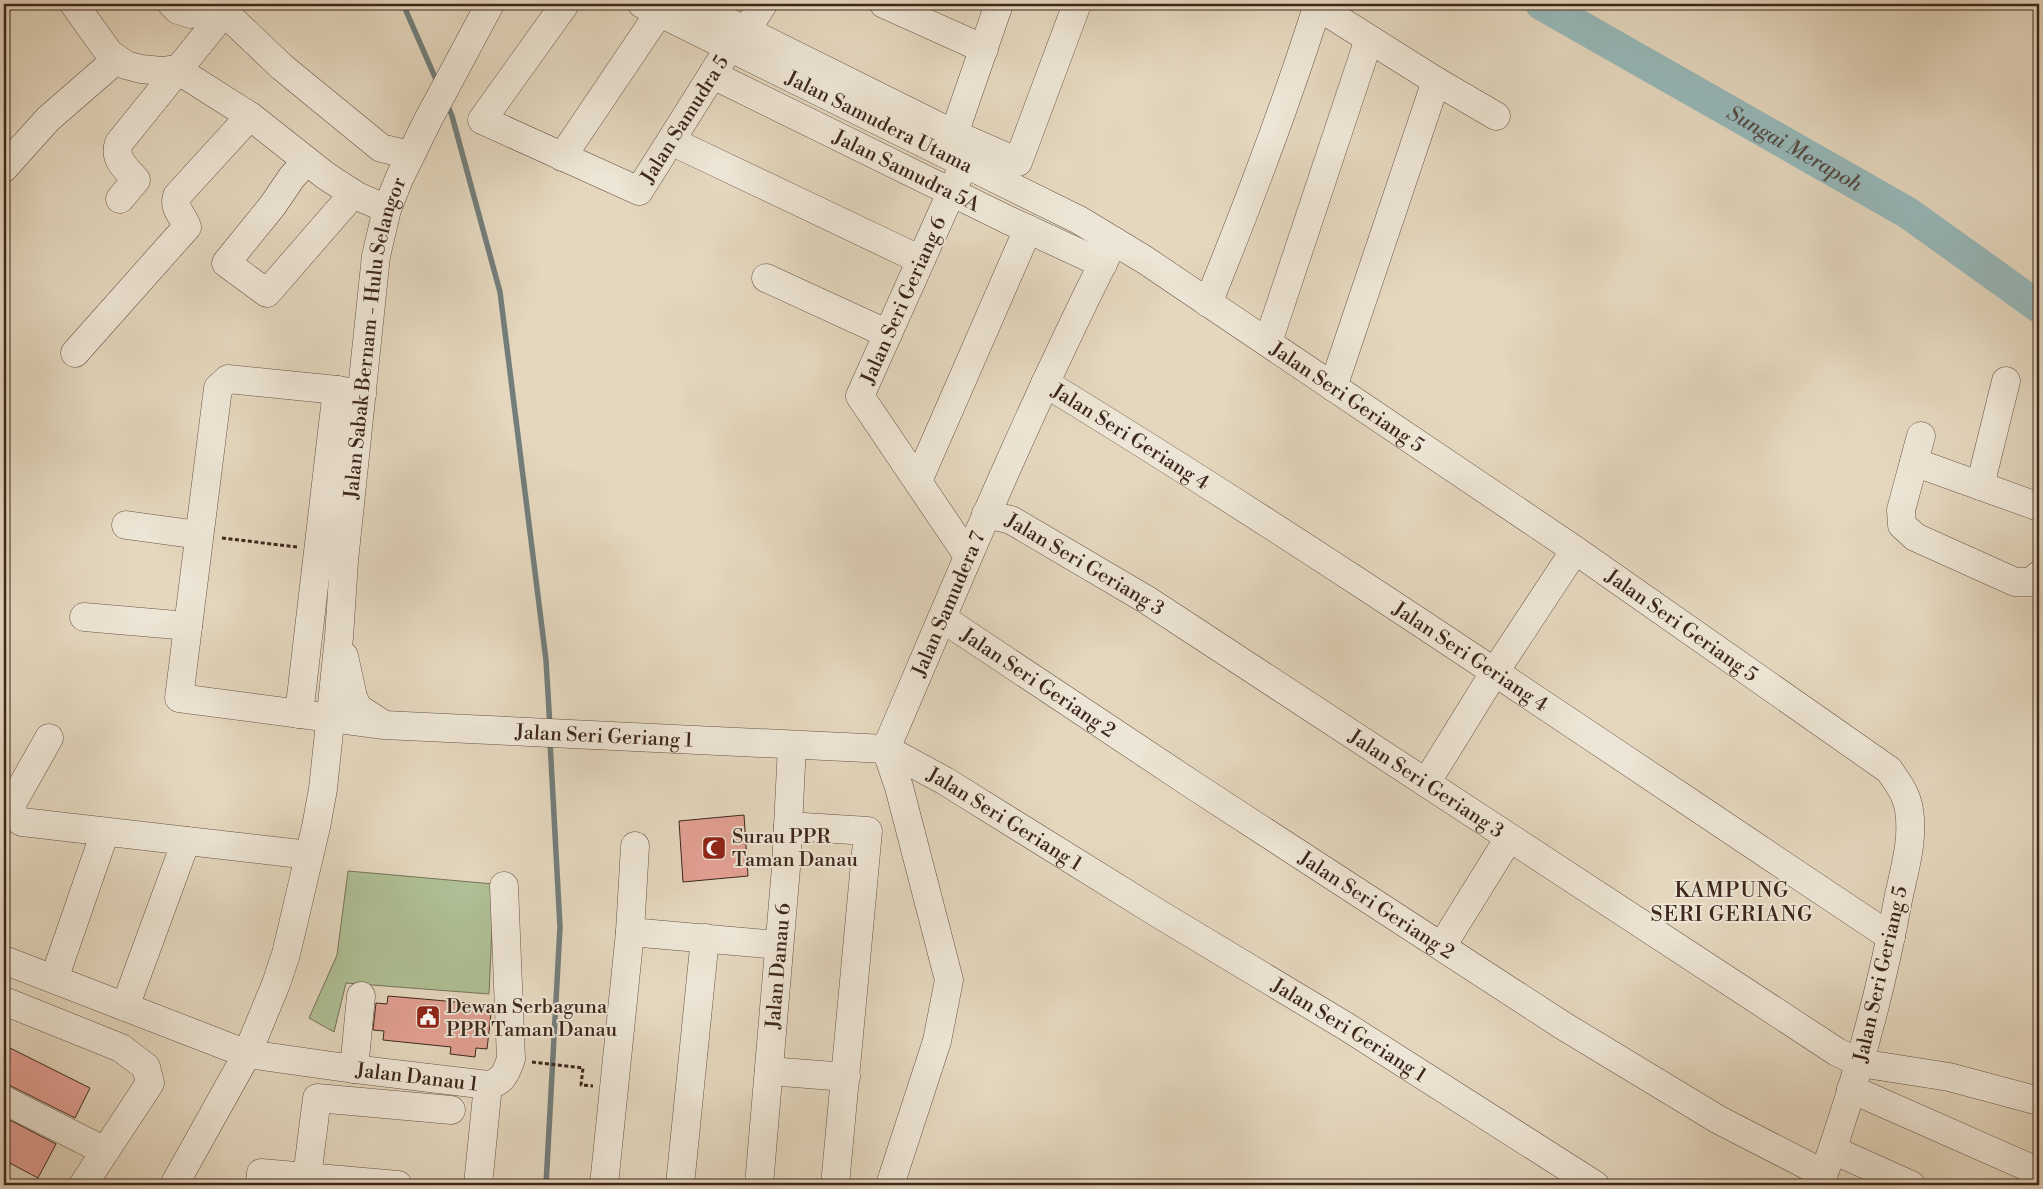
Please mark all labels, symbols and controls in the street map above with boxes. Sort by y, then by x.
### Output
street label: Jalan Samudra 5 [635,51,735,189]
street label: Jalan Samudera Utama [781,66,977,180]
water label: Sungai Merapoh [1722,101,1867,198]
street label: Jalan Samudra 5A [828,125,985,219]
street label: Jalan Sabak Bernam - Hulu Selangor [339,173,413,501]
street label: Jalan Seri Geriang 6 [856,213,953,389]
street label: Jalan Seri Geriang 5 [1264,337,1428,459]
street label: Jalan Seri Geriang 4 [1046,379,1213,496]
street label: Jalan Seri Geriang 3 [1000,508,1169,622]
street label: Jalan Samudera 7 [907,528,992,682]
street label: Jalan Seri Geriang 5 [1599,564,1762,688]
street label: Jalan Seri Geriang 4 [1387,597,1552,718]
street label: Jalan Seri Geriang 2 [955,623,1120,744]
street label: Jalan Seri Geriang 1 [514,720,694,754]
street label: Jalan Seri Geriang 3 [1343,724,1508,844]
street label: Jalan Seri Geriang 1 [922,762,1087,877]
place label: Surau PPR Taman Danau [732,825,858,873]
mosque icon: Surau PPR Taman Danau [701,835,727,861]
street label: Jalan Seri Geriang 2 [1293,846,1459,966]
district label: KAMPUNG SERI GERIANG [1651,878,1814,928]
street label: Jalan Seri Geriang 5 [1849,884,1914,1066]
street label: Jalan Danau 6 [761,902,797,1031]
street label: Jalan Seri Geriang 1 [1266,973,1431,1089]
place label: Dewan Serbaguna PPR Taman Danau [446,995,618,1043]
public building icon: Dewan Serbaguna PPR Taman Danau [415,1004,441,1030]
street label: Jalan Danau 1 [353,1058,479,1098]

